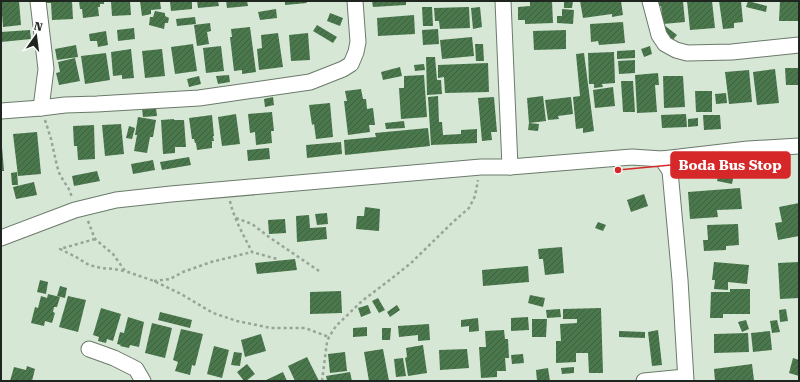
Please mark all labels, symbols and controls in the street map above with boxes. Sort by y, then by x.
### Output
north arrow [16,16,56,56]
text: N [33,19,44,34]
callout: Boda Bus Stop [671,152,790,178]
text: Boda Bus Stop [678,157,782,173]

